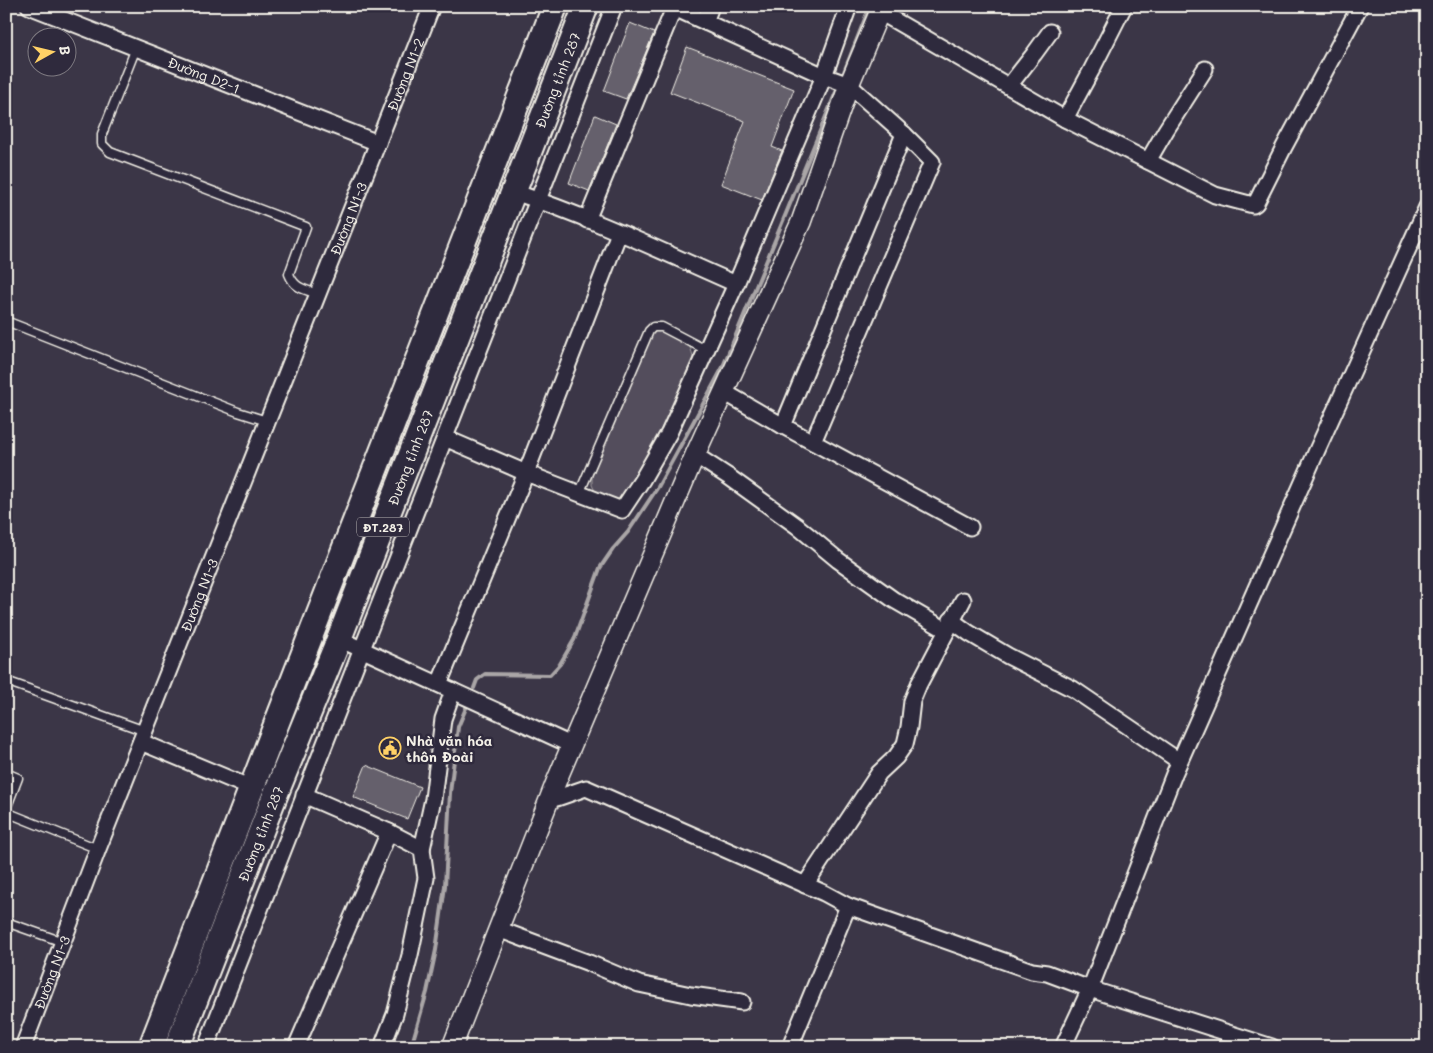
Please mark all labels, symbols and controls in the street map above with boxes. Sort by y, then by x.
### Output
north arrow [28,28,78,78]
street label: Đường tỉnh 287 [530,29,584,131]
street label: Đường N1-2 [382,35,428,114]
text: B [55,44,75,56]
street label: Đường D2-1 [165,52,243,97]
street label: Đường N1-3 [325,179,371,258]
street label: Đường tỉnh 287 [383,407,437,508]
road number: ĐT.287 [357,518,409,536]
street label: Đường N1-3 [176,556,222,634]
place label: Nhà văn hóa thôn Đoài [406,731,493,766]
public building icon: Nhà văn hóa thôn Đoài [378,736,402,760]
street label: Đường tỉnh 287 [233,783,288,884]
street label: Đường N1-3 [29,933,74,1012]

